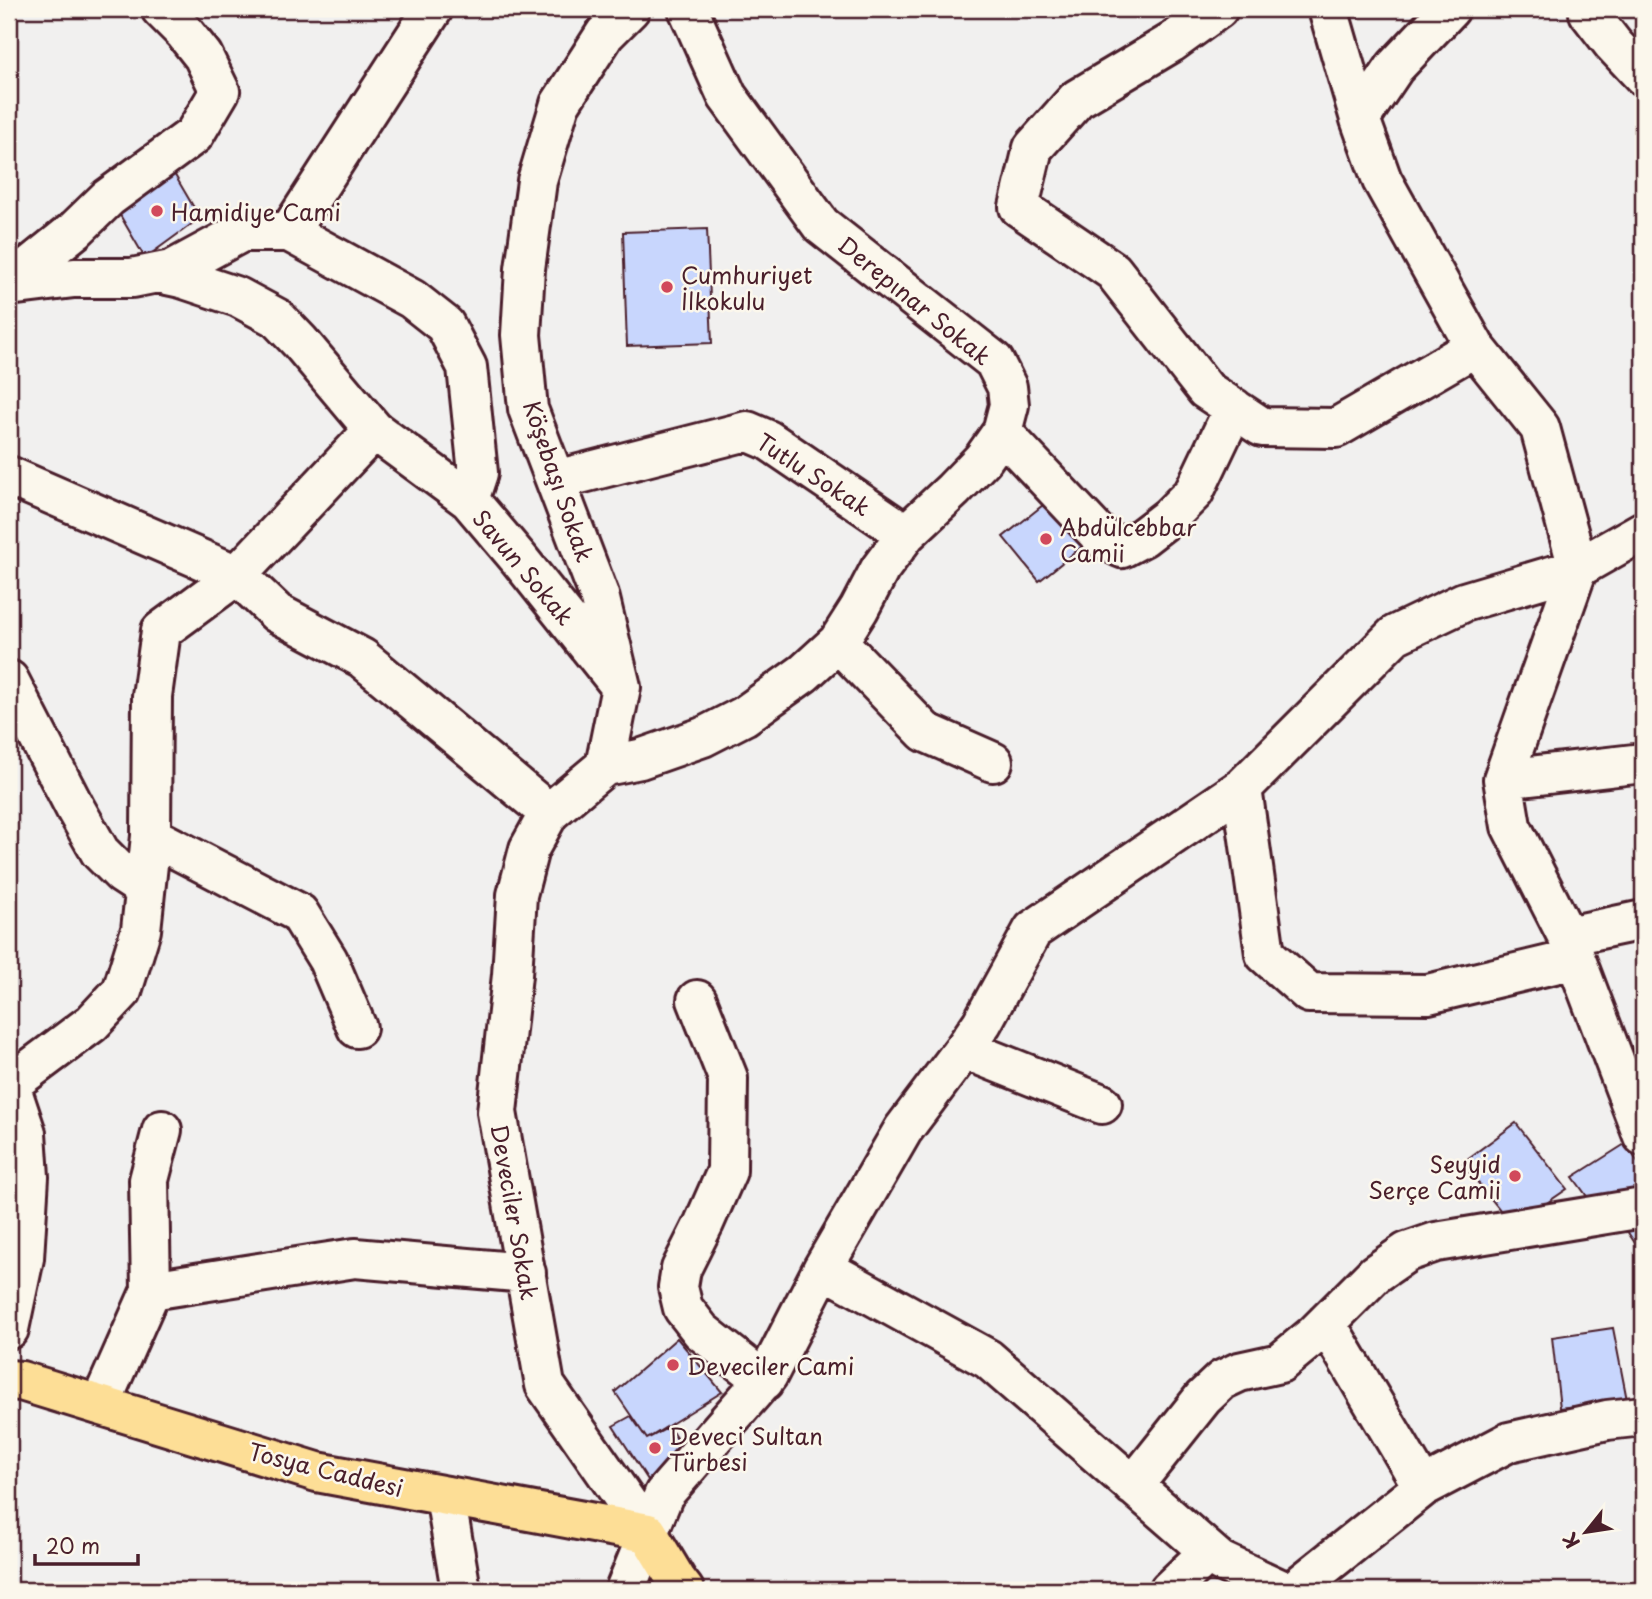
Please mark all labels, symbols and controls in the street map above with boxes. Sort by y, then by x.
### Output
place label: Hamidiye Cami [171,194,341,229]
marker: Hamidiye Cami [149,203,165,219]
street label: Derepınar Sokak [831,227,999,373]
place label: Cumhuriyet İlkokulu [681,257,812,318]
marker: Cumhuriyet İlkokulu [659,279,675,295]
street label: Köşebaşı Sokak [515,395,603,567]
street label: Tutlu Sokak [750,424,878,524]
street label: Savun Sokak [465,501,583,633]
place label: Abdülcebbar Camii [1060,509,1197,570]
marker: Abdülcebbar Camii [1038,531,1054,547]
street label: Deveciler Sokak [482,1121,548,1303]
place label: Seyyid Serçe Camii [1368,1146,1501,1207]
marker: Seyyid Serçe Camii [1507,1168,1523,1184]
place label: Deveciler Cami [687,1348,854,1383]
marker: Deveciler Cami [665,1357,681,1373]
place label: Deveci Sultan Türbesi [669,1418,823,1479]
street label: Tosya Caddesi [245,1433,407,1505]
marker: Deveci Sultan Türbesi [647,1440,663,1456]
north arrow [1550,1498,1620,1568]
scale bar [35,1522,138,1566]
text: K [1555,1528,1586,1554]
text: 20 m [46,1529,100,1561]

